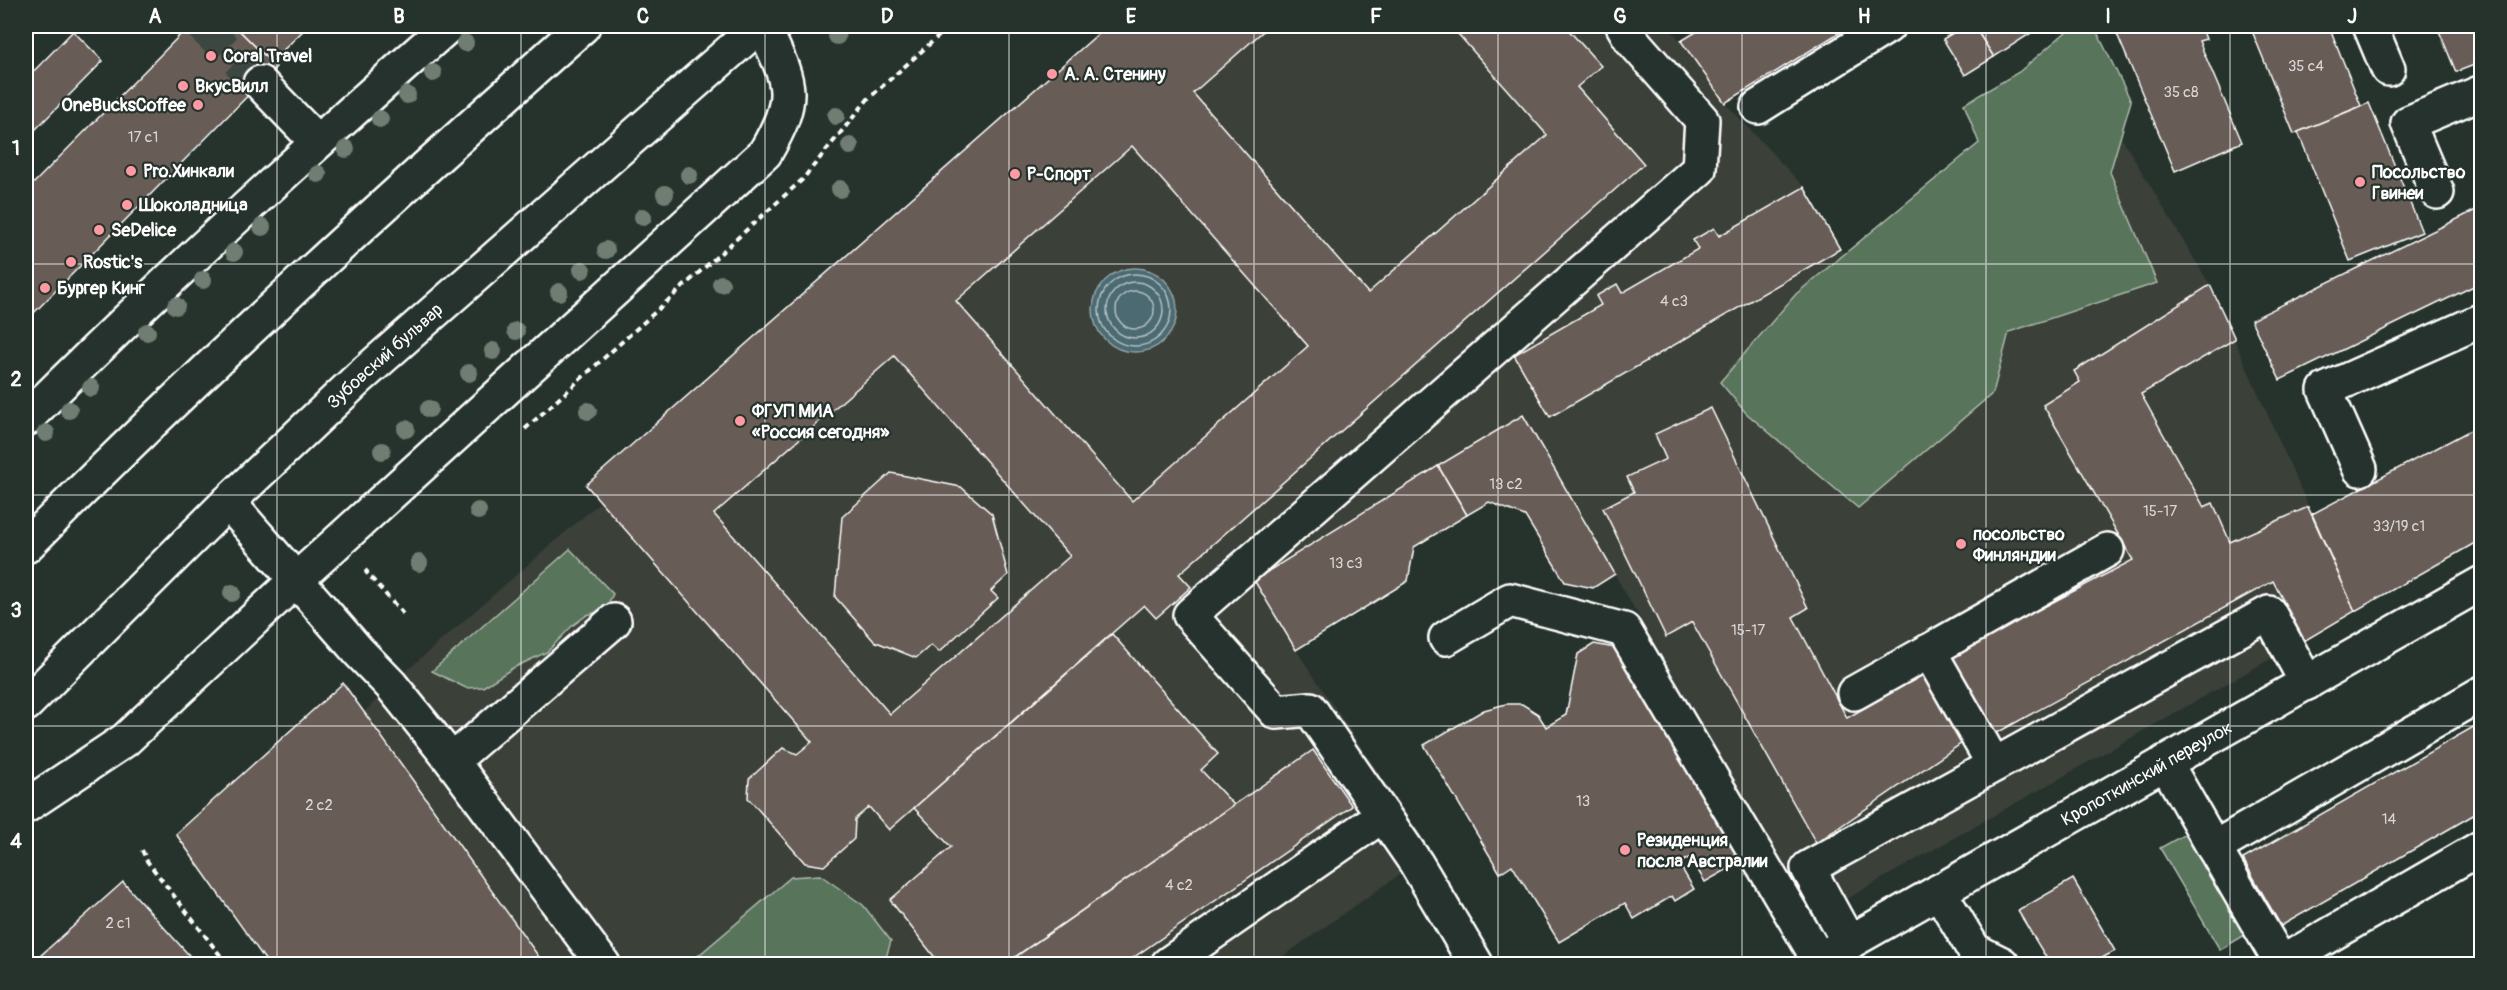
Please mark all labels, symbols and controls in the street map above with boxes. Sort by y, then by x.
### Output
text: A [149,4,162,29]
text: B [393,4,405,29]
text: C [637,4,649,29]
text: D [881,4,894,29]
text: E [1126,4,1137,29]
text: F [1370,4,1382,29]
text: G [1613,4,1627,29]
text: H [1858,4,1871,29]
text: I [2105,4,2111,29]
text: J [2347,4,2357,29]
place label: Coral Travel [223,45,312,68]
marker: Coral Travel [204,49,218,63]
house number: 35 с4 [2288,57,2324,76]
place label: А. А. Стенину [1064,63,1166,86]
marker: А. А. Стенину [1045,67,1059,81]
place label: ВкусВилл [195,75,268,98]
marker: ВкусВилл [176,79,190,93]
house number: 35 с8 [2164,83,2199,102]
place label: OneBucksCoffee [61,94,187,117]
marker: OneBucksCoffee [191,98,205,112]
house number: 17 с1 [128,128,158,147]
text: 1 [12,136,20,161]
place label: Pro.Хинкали [143,160,234,183]
place label: Посольство Гвинеи [2372,161,2466,205]
place label: Р-Спорт [1027,163,1092,186]
marker: Pro.Хинкали [124,164,138,178]
marker: Р-Спорт [1008,167,1022,181]
marker: Посольство Гвинеи [2353,175,2367,189]
place label: Шоколадница [138,194,248,217]
marker: Шоколадница [120,198,134,212]
place label: SeDelice [111,219,177,242]
marker: SeDelice [92,223,106,237]
place label: Rostic's [83,251,143,274]
marker: Rostic's [64,255,78,269]
place label: Бургер Кинг [57,277,146,300]
marker: Бургер Кинг [38,281,52,295]
house number: 4 с3 [1660,292,1688,311]
street label: Зубовский бульвар [322,298,448,414]
text: 2 [10,367,22,392]
place label: ФГУП МИА «Россия сегодня» [751,400,890,444]
marker: ФГУП МИА «Россия сегодня» [733,414,747,428]
house number: 13 с2 [1489,475,1523,494]
house number: 15-17 [2143,502,2177,521]
house number: 33/19 с1 [2373,517,2425,536]
place label: посольство Финляндии [1972,523,2065,567]
marker: посольство Финляндии [1954,537,1968,551]
house number: 13 с3 [1329,554,1363,573]
text: 3 [10,598,22,623]
house number: 15-17 [1731,621,1765,640]
street label: Кропоткинский переулок [2057,716,2237,832]
house number: 13 [1576,792,1590,811]
house number: 2 с2 [305,796,333,815]
house number: 14 [2382,810,2397,829]
text: 4 [10,829,22,854]
place label: Резиденция посла Австралии [1637,829,1767,873]
marker: Резиденция посла Австралии [1618,843,1632,857]
house number: 4 с2 [1165,876,1193,895]
house number: 2 с1 [105,914,131,933]

